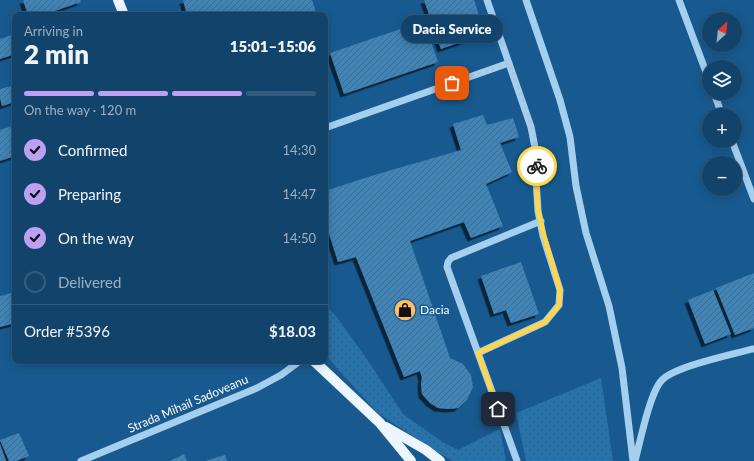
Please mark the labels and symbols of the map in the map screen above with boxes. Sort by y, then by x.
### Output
north arrow [702,12,742,52]
callout: Dacia Service [401,15,503,43]
pin [435,66,469,100]
courier [517,146,557,186]
shop icon: Dacia [392,297,418,323]
place label: Dacia [420,302,450,317]
street label: Strada Mihail Sadoveanu [125,371,250,436]
pin [481,392,515,426]

